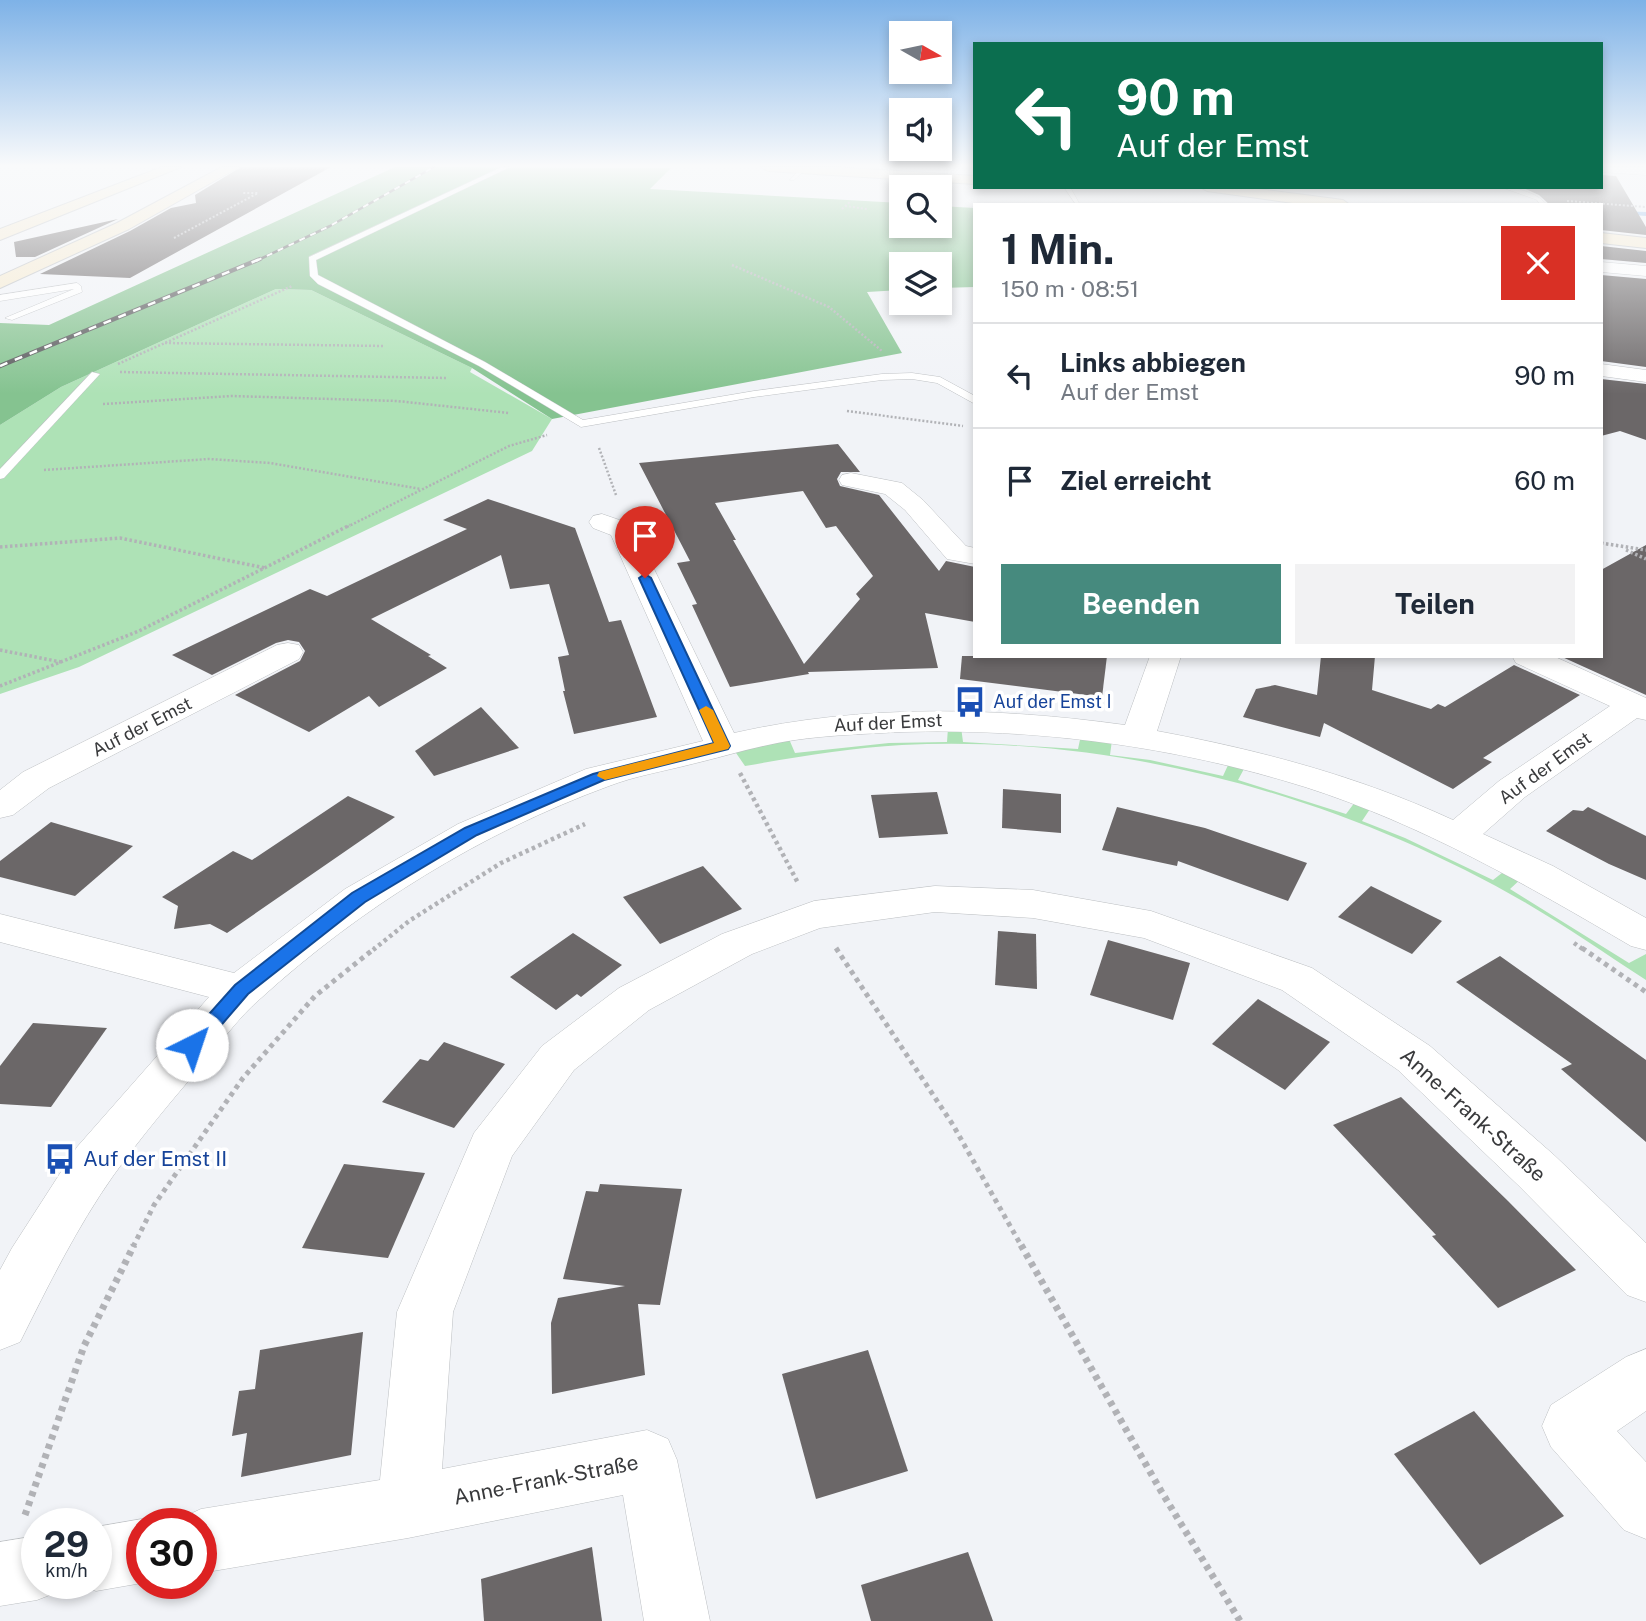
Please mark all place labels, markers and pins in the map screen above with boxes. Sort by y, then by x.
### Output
pin [615,506,675,578]
bus stop icon: Auf der Emst I [953,685,987,719]
place label: Auf der Emst I [993,691,1111,712]
bus stop icon: Auf der Emst II [43,1142,77,1176]
place label: Auf der Emst II [83,1146,227,1171]

